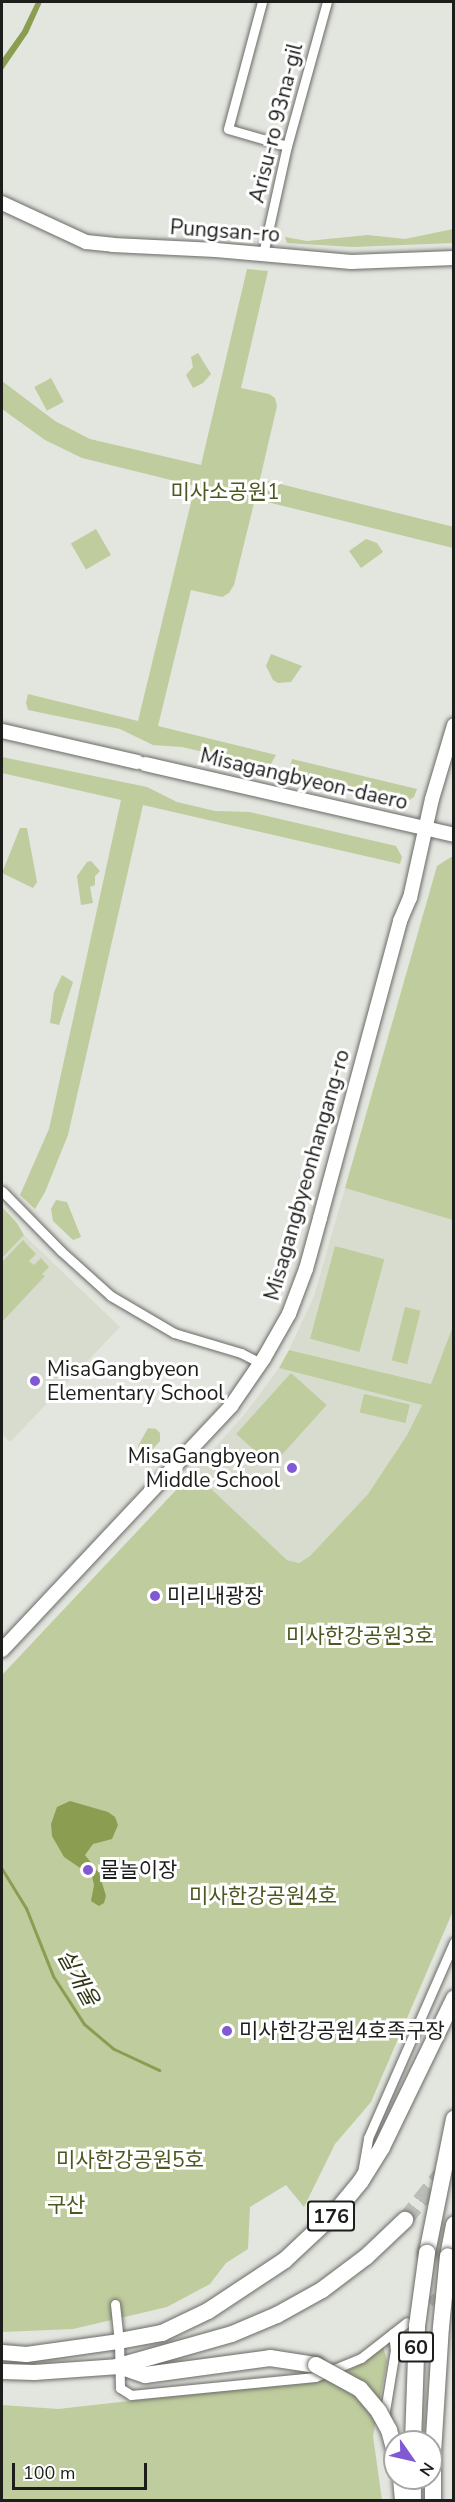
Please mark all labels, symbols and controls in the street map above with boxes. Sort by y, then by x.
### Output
street label: Arisu-ro 93na-gil [244,40,308,206]
street label: Pungsan-ro [169,215,281,247]
park label: 미사소공원1 [170,479,280,505]
street label: Misagangbyeon-daero [198,743,410,815]
street label: Misagangbyeonhangang-ro [259,1047,355,1303]
place label: MisaGangbyeon Elementary School [47,1356,225,1406]
marker: MisaGangbyeon Elementary School [28,1374,42,1388]
place label: MisaGangbyeon Middle School [128,1443,280,1493]
marker: MisaGangbyeon Middle School [285,1461,299,1475]
place label: 미리내광장 [167,1583,264,1609]
marker: 미리내광장 [148,1589,162,1603]
park label: 미사한강공원3호 [286,1623,434,1649]
place label: 물놀이장 [100,1857,177,1883]
marker: 물놀이장 [81,1863,95,1877]
park label: 미사한강공원4호 [189,1883,337,1909]
water label: 실개울 [51,1945,103,2011]
place label: 미사한강공원4호족구장 [239,2018,445,2044]
marker: 미사한강공원4호족구장 [220,2024,234,2038]
park label: 미사한강공원5호 [56,2147,204,2173]
park label: 구산 [47,2192,85,2218]
road number: 176 [307,2199,355,2233]
road number: 60 [398,2330,434,2364]
north arrow [383,2430,443,2490]
scale bar [15,2451,150,2489]
text: N [414,2458,439,2480]
text: 100 m [23,2461,75,2485]

